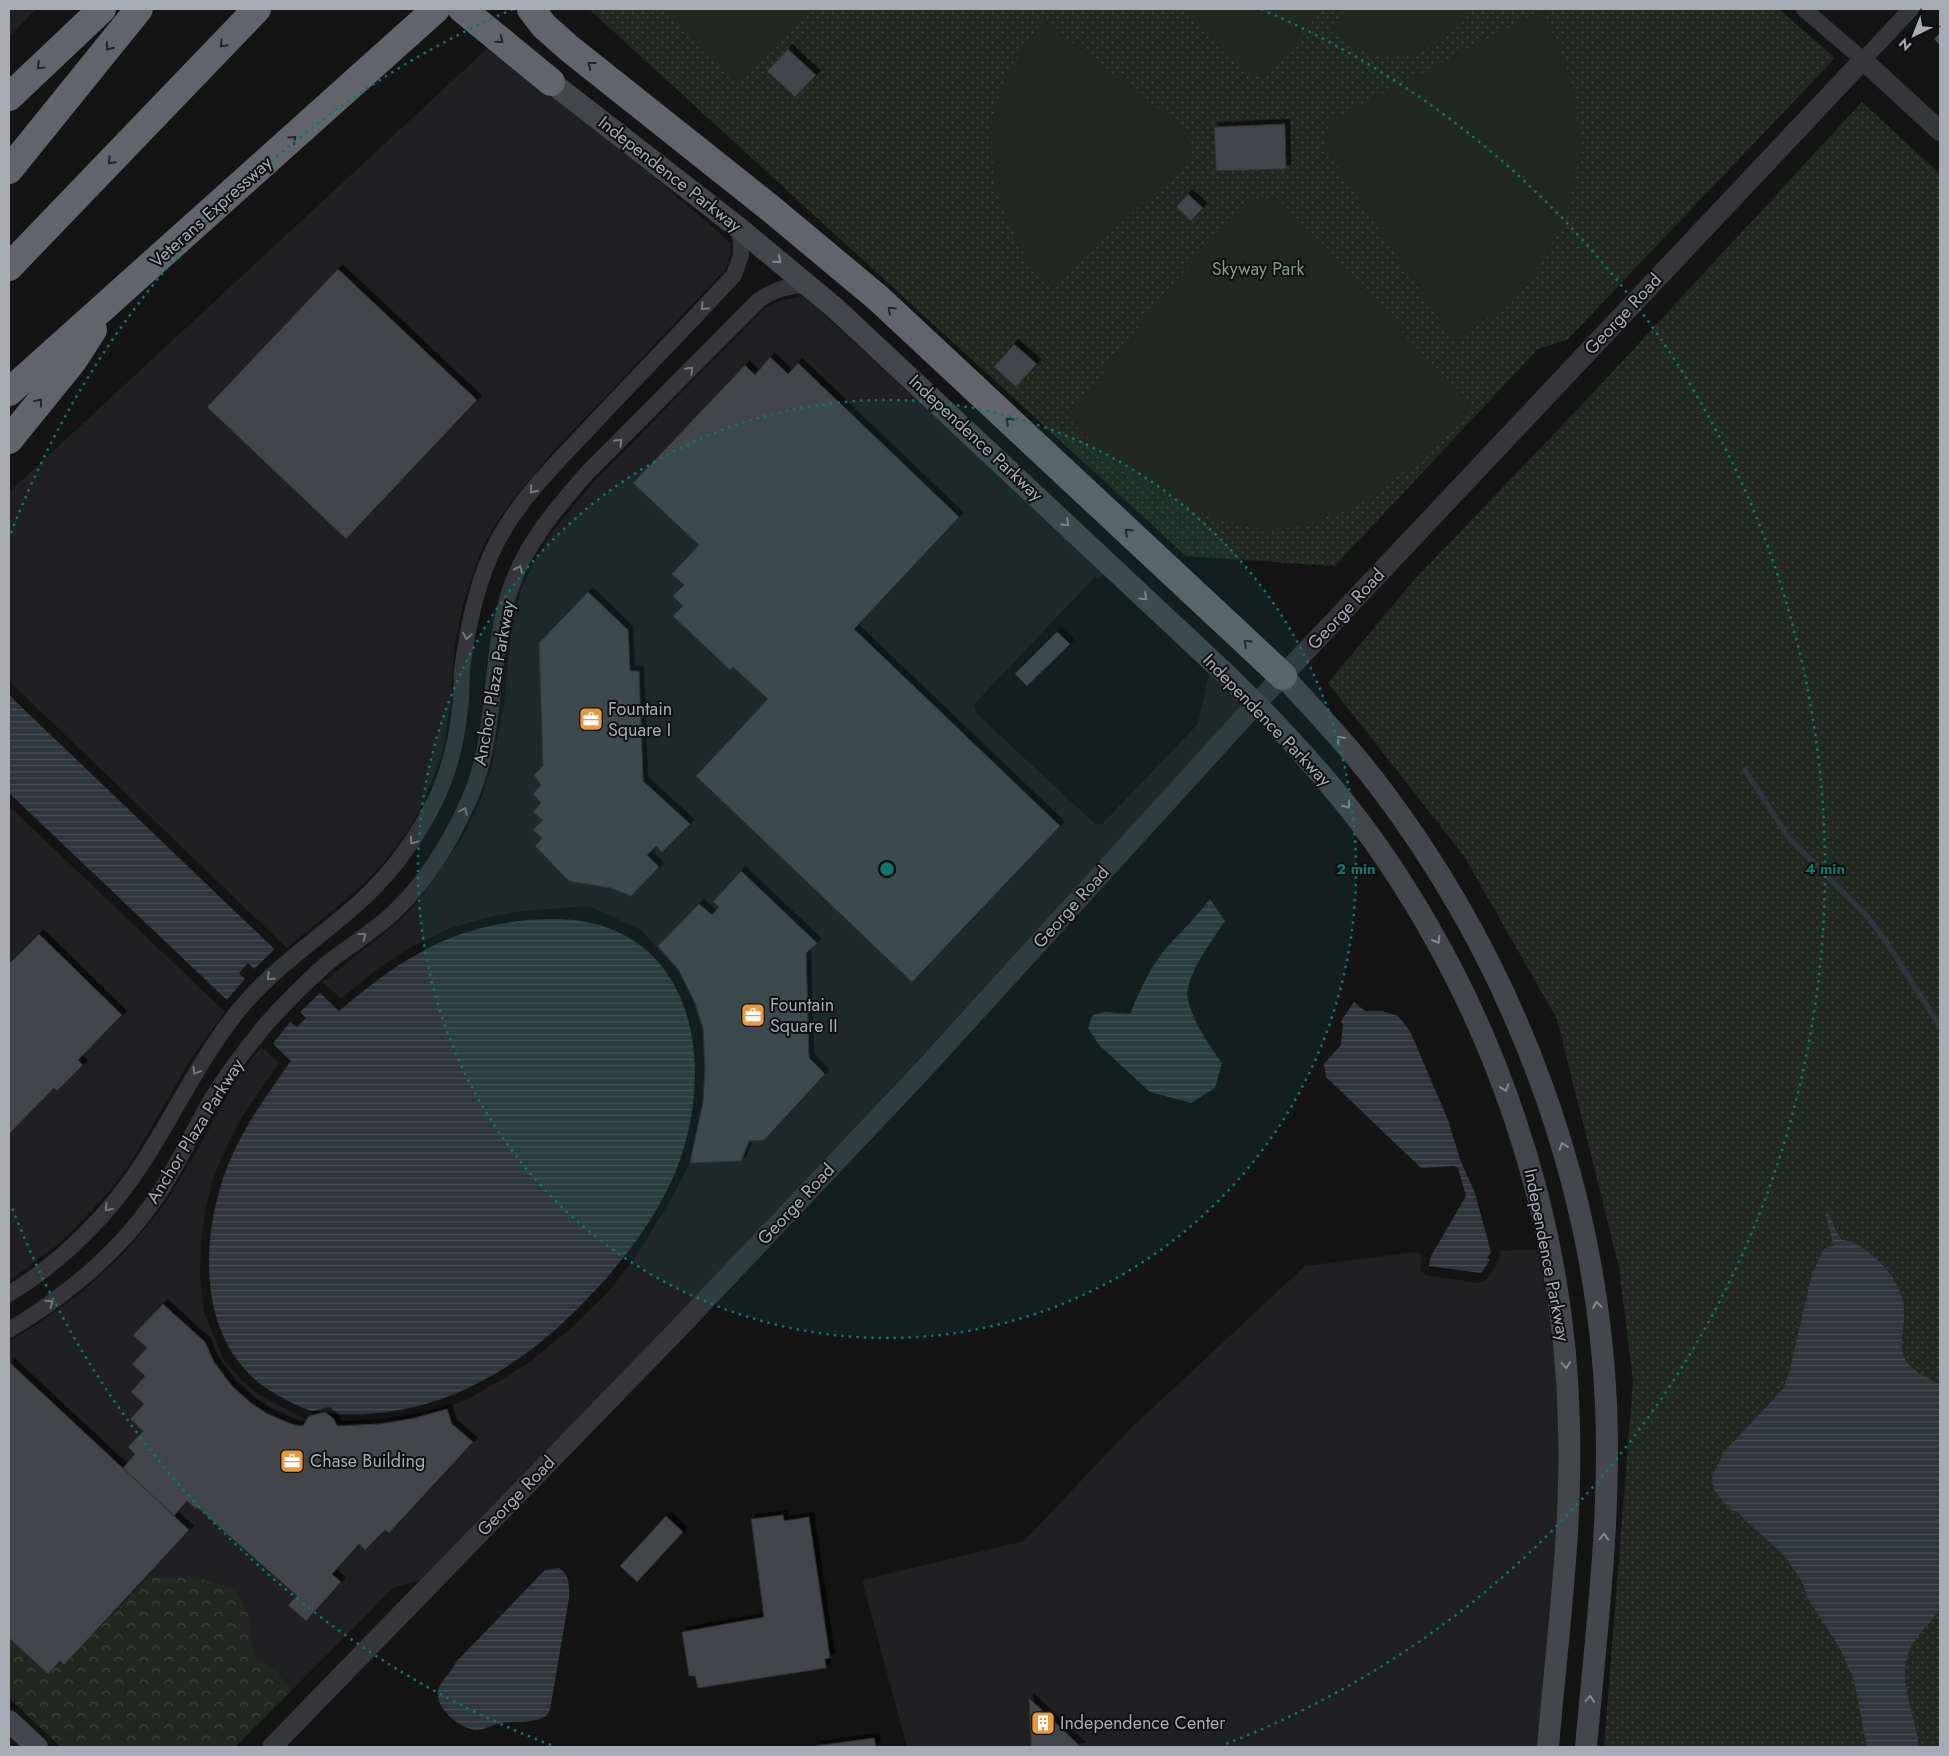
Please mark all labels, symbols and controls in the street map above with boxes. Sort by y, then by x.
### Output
north arrow [1889,10,1939,60]
text: N [1894,33,1916,56]
one-way arrow [494,34,503,43]
one-way arrow [220,38,229,47]
one-way arrow [107,41,115,50]
one-way arrow [37,60,46,69]
one-way arrow [588,63,597,71]
street label: Independence Parkway [593,110,747,238]
one-way arrow [288,135,297,144]
street label: Veterans Expressway [144,150,278,274]
one-way arrow [107,155,116,164]
one-way arrow [772,254,781,262]
park label: Skyway Park [1212,256,1304,282]
street label: George Road [1578,268,1668,360]
one-way arrow [701,301,710,310]
one-way arrow [887,307,896,316]
one-way arrow [684,367,693,376]
street label: Independence Parkway [903,369,1049,507]
one-way arrow [34,399,42,408]
one-way arrow [1006,418,1015,427]
one-way arrow [613,438,622,447]
one-way arrow [529,485,538,494]
one-way arrow [1060,517,1069,526]
one-way arrow [1124,529,1133,538]
street label: George Road [1301,563,1391,655]
one-way arrow [513,565,524,574]
one-way arrow [1139,591,1148,600]
street label: Anchor Plaza Parkway [467,599,521,767]
one-way arrow [463,632,473,641]
one-way arrow [1243,640,1252,649]
street label: Independence Parkway [1197,648,1337,792]
place label: Fountain Square I [608,696,672,743]
office icon: Fountain Square I [578,706,604,732]
one-way arrow [1337,735,1346,744]
one-way arrow [1341,800,1350,809]
one-way arrow [458,807,468,816]
one-way arrow [410,835,419,845]
text: 2 min [1336,858,1376,880]
text: 4 min [1805,858,1845,880]
centre of rings [878,860,896,878]
street label: George Road [1027,860,1115,954]
one-way arrow [357,933,367,942]
one-way arrow [1430,935,1440,944]
one-way arrow [267,971,276,980]
place label: Fountain Square II [770,992,838,1039]
office icon: Fountain Square II [740,1002,766,1028]
street label: Anchor Plaza Parkway [140,1053,250,1209]
one-way arrow [192,1065,202,1074]
one-way arrow [1499,1083,1509,1092]
one-way arrow [1558,1142,1568,1151]
street label: George Road [751,1158,841,1250]
street label: Independence Parkway [1517,1166,1577,1344]
one-way arrow [105,1202,114,1211]
one-way arrow [44,1301,53,1309]
one-way arrow [1592,1301,1603,1309]
one-way arrow [1561,1362,1572,1370]
office icon: Chase Building [279,1448,305,1474]
place label: Chase Building [310,1448,425,1474]
street label: George Road [471,1450,561,1542]
one-way arrow [1598,1532,1609,1540]
one-way arrow [1584,1694,1595,1702]
building icon: Independence Center [1030,1710,1056,1736]
place label: Independence Center [1060,1710,1226,1736]

